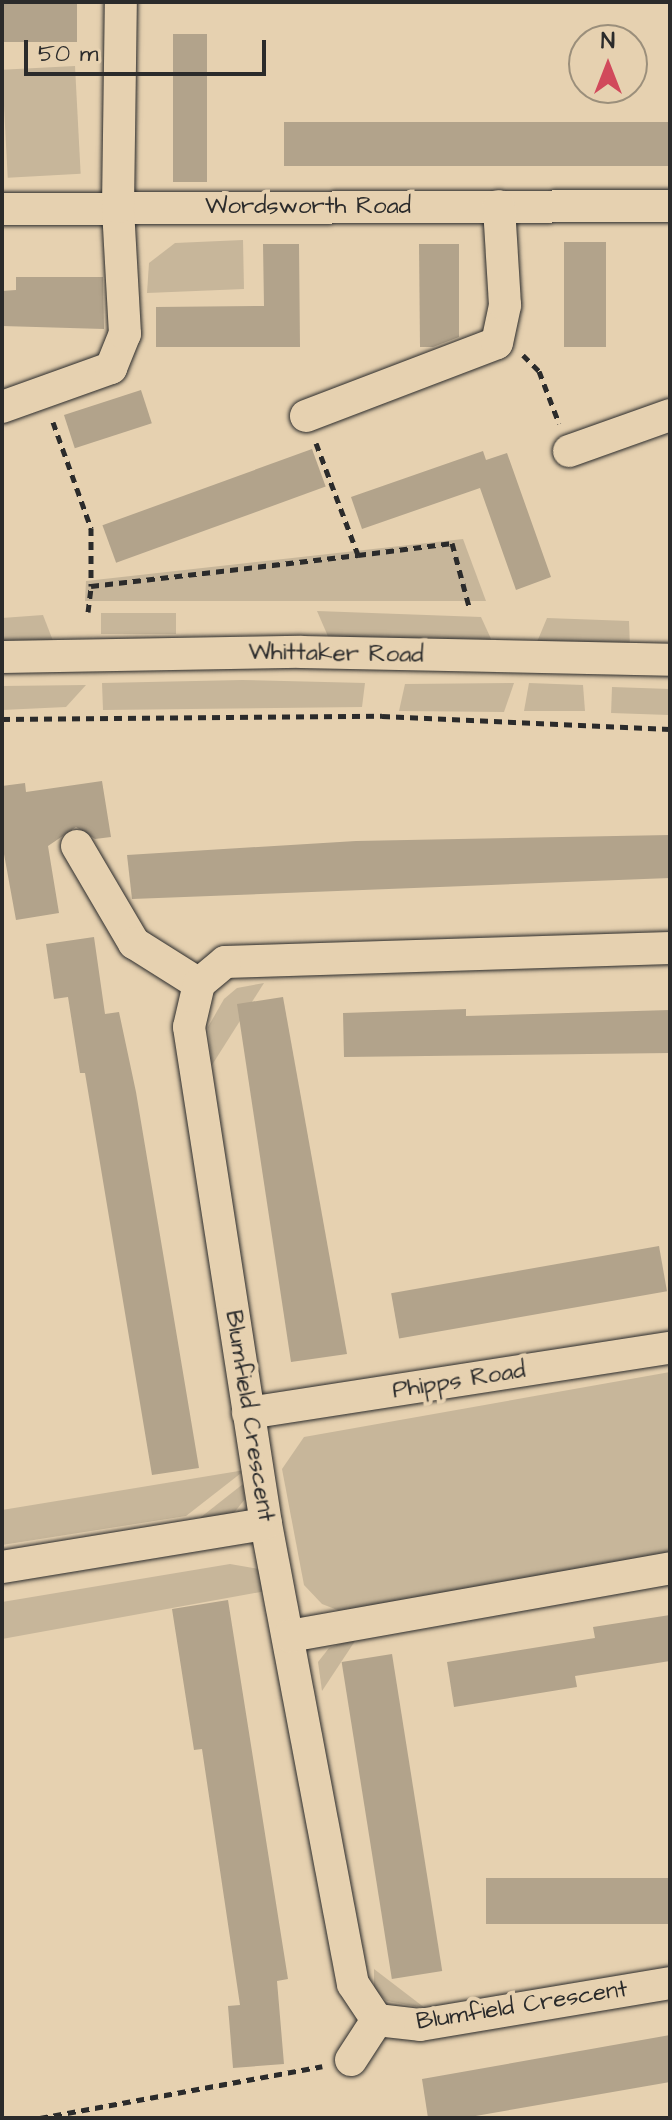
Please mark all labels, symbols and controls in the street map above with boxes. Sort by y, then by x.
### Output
scale bar [28,24,270,74]
north arrow [568,24,648,104]
text: N [601,26,615,57]
text: 50 m [38,37,98,71]
street label: Wordsworth Road [205,193,411,221]
street label: Whittaker Road [248,638,424,670]
street label: Blumfield Crescent [218,1308,280,1524]
street label: Phipps Road [390,1356,528,1406]
street label: Blumfield Crescent [414,1975,630,2037]

